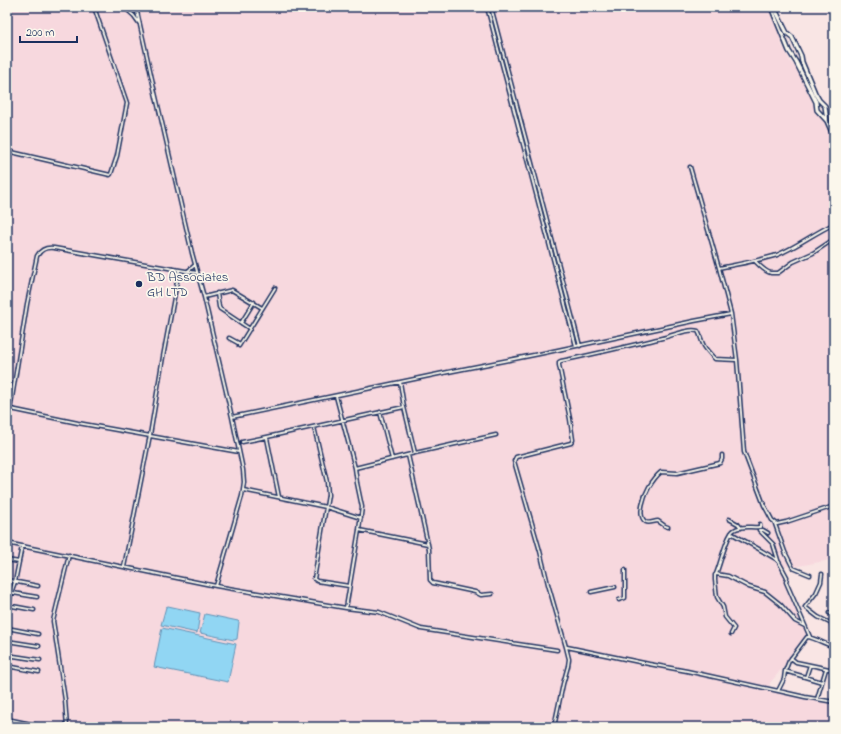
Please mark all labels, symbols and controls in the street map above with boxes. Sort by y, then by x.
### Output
scale bar [20,18,77,44]
text: 200 m [26,24,55,42]
place label: BD Associates GH LTD [146,268,229,302]
marker: BD Associates GH LTD [134,279,144,289]

